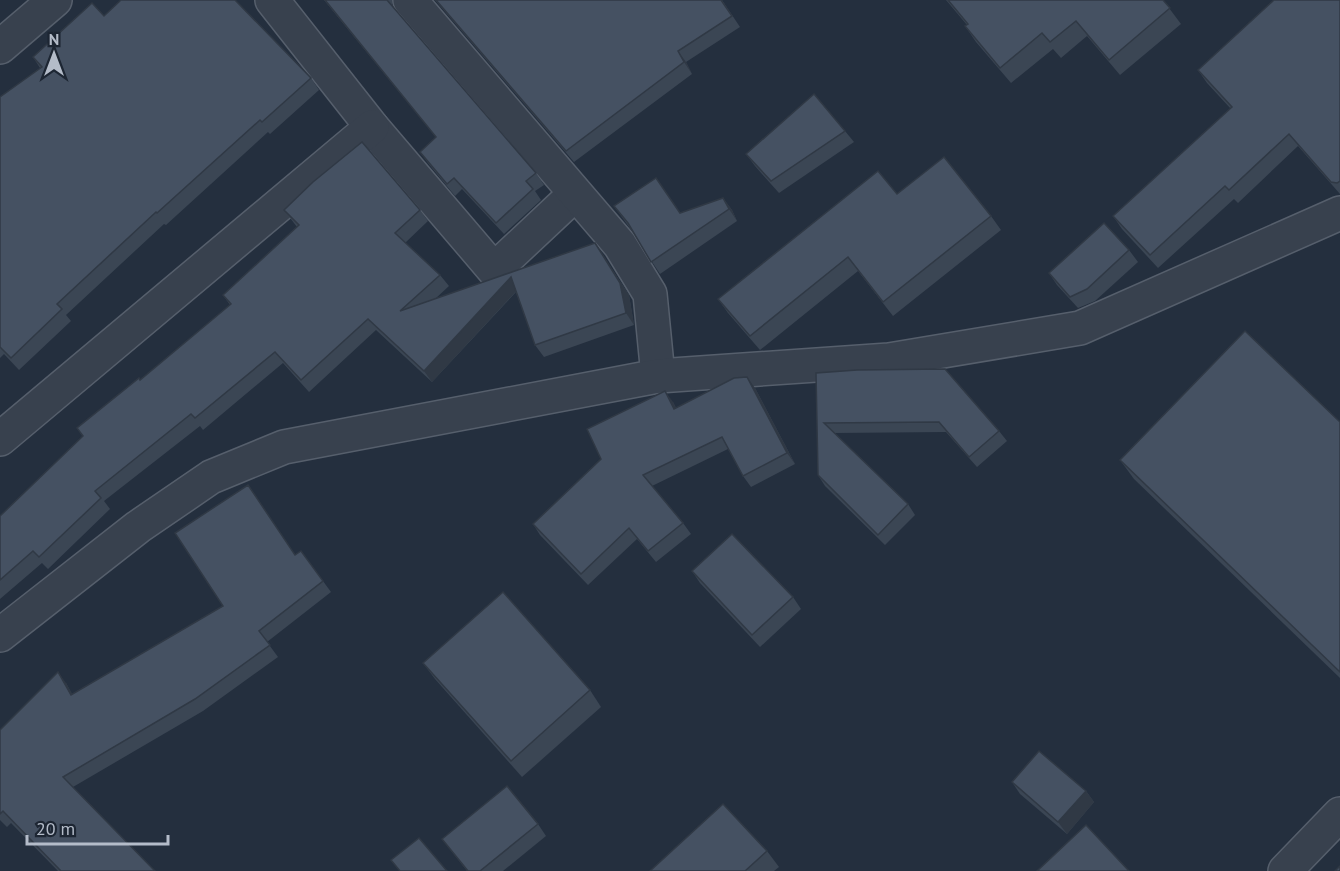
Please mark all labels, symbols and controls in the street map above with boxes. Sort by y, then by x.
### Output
north arrow [24,24,84,84]
text: N [49,29,59,49]
scale bar [27,808,168,846]
text: 20 m [36,817,75,840]

